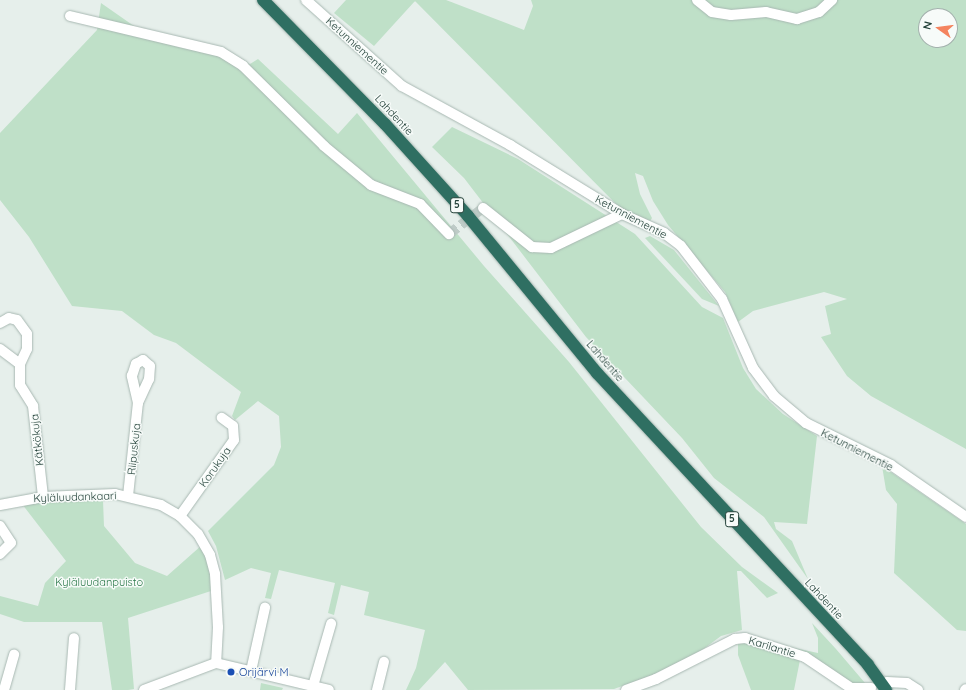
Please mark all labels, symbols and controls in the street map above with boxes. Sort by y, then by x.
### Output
north arrow [918,8,958,48]
street label: Ketunniementie [323,14,391,78]
text: N [920,20,935,31]
street label: Lahdentie [372,92,416,138]
street label: Ketunniementie [593,192,669,242]
road number: 5 [450,197,464,213]
street label: Lahdentie [584,338,626,384]
street label: Kätkökuja [28,413,46,467]
street label: Riipuskuja [125,423,143,475]
street label: Ketunniementie [819,426,895,474]
street label: Korukuja [196,444,234,490]
street label: Kyläluudankaari [33,489,117,505]
road number: 5 [725,511,739,527]
park label: Kyläluudanpuisto [55,575,143,589]
street label: Lahdentie [802,576,846,622]
street label: Karilantie [747,634,797,660]
place label: Orijärvi M [239,665,289,679]
marker: Orijärvi M [226,667,236,677]

